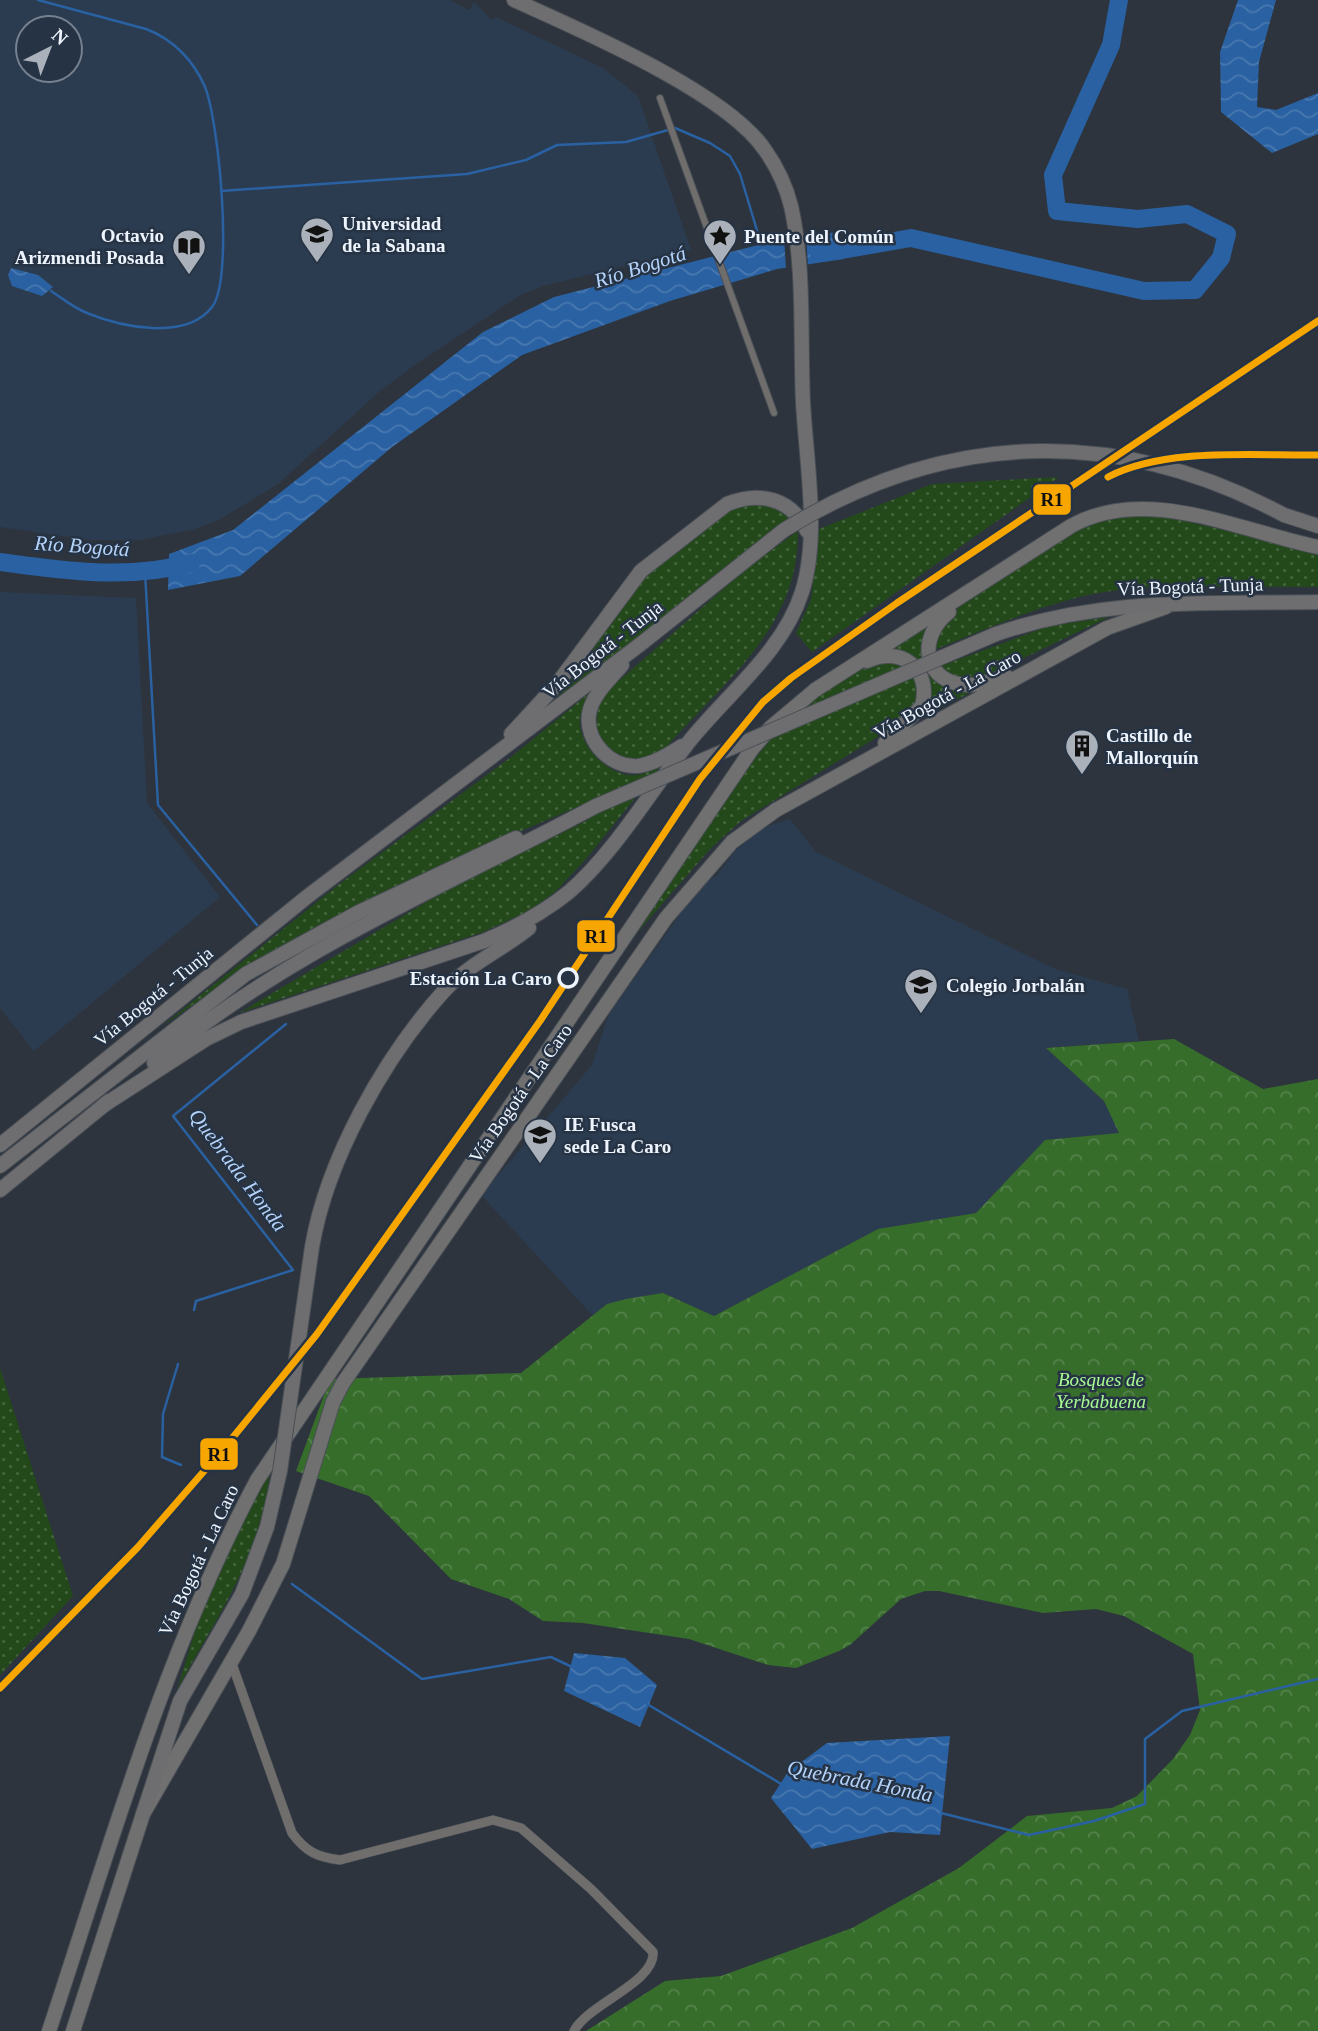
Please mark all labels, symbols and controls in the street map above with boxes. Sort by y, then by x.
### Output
north arrow [14,14,84,84]
text: N [48,24,72,49]
place label: Universidad de la Sabana [342,213,446,256]
school or university icon: Universidad de la Sabana [298,215,336,264]
place icon: Puente del Común [701,217,739,266]
place label: Octavio Arizmendi Posada [15,225,164,268]
place label: Puente del Común [744,226,894,247]
library icon: Octavio Arizmendi Posada [170,227,208,276]
water label: Río Bogotá [590,241,689,293]
line badge: R1 [1032,483,1072,516]
text: R1 [1040,489,1064,510]
water label: Río Bogotá [33,531,131,561]
street label: Vía Bogotá - Tunja [1117,573,1264,600]
street label: Vía Bogotá - Tunja [538,596,667,703]
street label: Vía Bogotá - La Caro [870,645,1024,744]
place label: Castillo de Mallorquín [1106,725,1199,768]
building icon: Castillo de Mallorquín [1063,727,1101,776]
line badge: R1 [576,919,616,953]
text: R1 [584,926,608,947]
street label: Vía Bogotá - Tunja [90,942,217,1051]
school or university icon: Colegio Jorbalán [902,966,940,1015]
place label: Estación La Caro [410,968,552,989]
marker: Estación La Caro [558,968,578,988]
place label: Colegio Jorbalán [946,975,1085,996]
street label: Vía Bogotá - La Caro [465,1020,576,1167]
water label: Quebrada Honda [184,1104,292,1236]
place label: IE Fusca sede La Caro [564,1114,671,1157]
school or university icon: IE Fusca sede La Caro [521,1116,559,1165]
park label: Bosques de Yerbabuena [1056,1369,1146,1412]
line badge: R1 [199,1437,239,1471]
text: R1 [207,1444,231,1465]
street label: Vía Bogotá - La Caro [154,1481,243,1639]
water label: Quebrada Honda [785,1755,935,1807]

